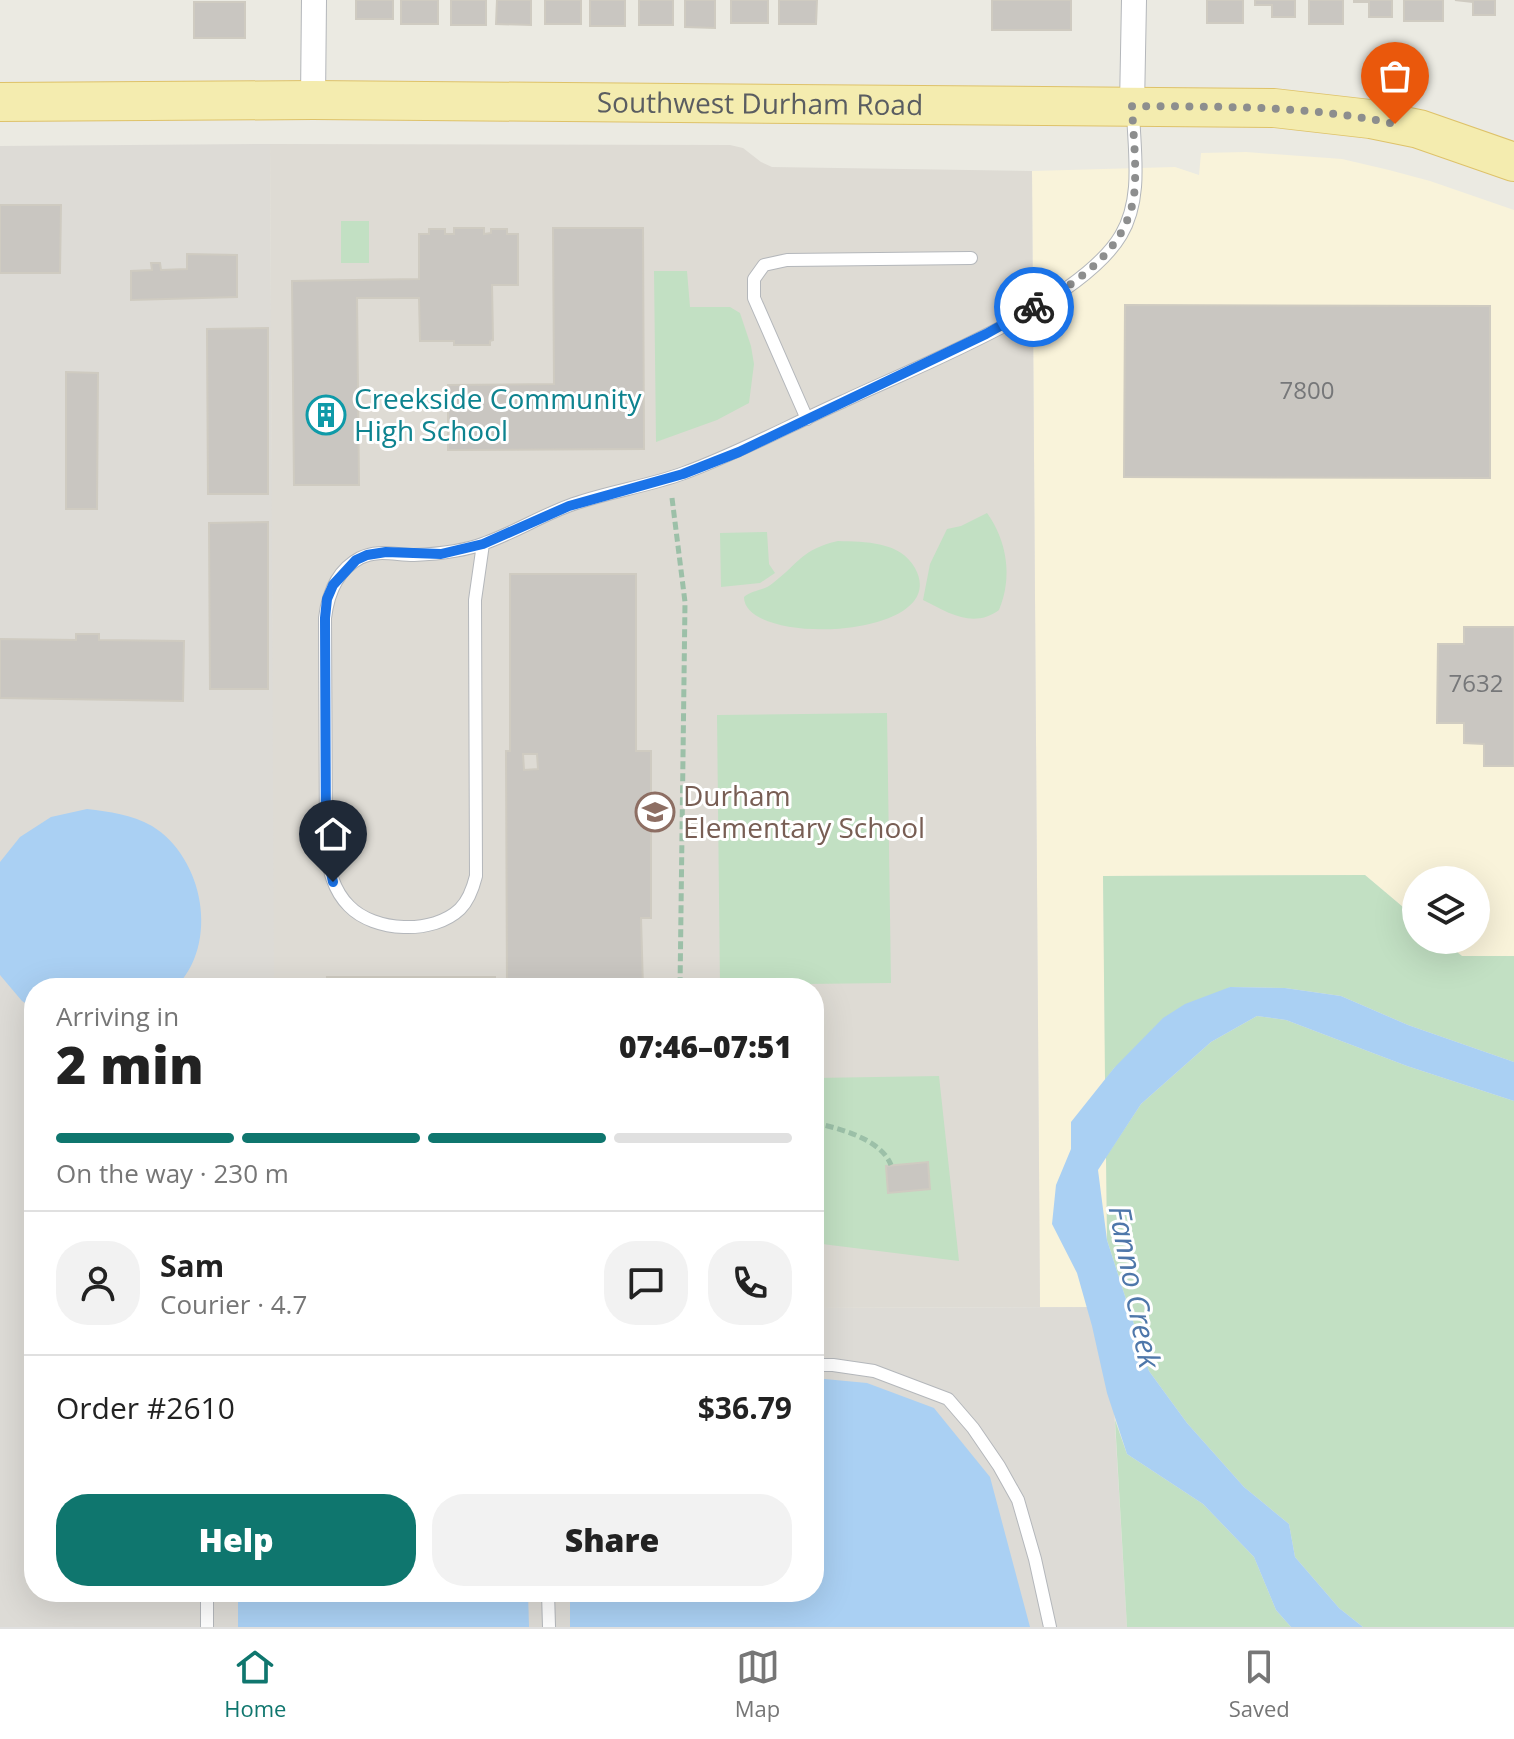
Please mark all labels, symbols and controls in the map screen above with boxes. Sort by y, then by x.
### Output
pin [1361,42,1429,124]
icon: bag [1373,54,1417,98]
street label: Southwest Durham Road [597,82,923,123]
courier [994,267,1074,347]
icon: bike [1012,285,1056,329]
house number: 7800 [1280,373,1334,406]
place label: Creekside Community High School [354,379,642,449]
building icon: Creekside Community High School [305,394,347,436]
house number: 7632 [1449,666,1503,699]
place label: Durham Elementary School [683,776,925,846]
school or university icon: Durham Elementary School [634,791,676,833]
pin [299,800,367,882]
icon: home [311,812,355,856]
map controls [1402,866,1490,954]
button: layers [1402,866,1490,954]
text: Arriving in [56,998,179,1034]
text: 07:46–07:51 [619,1026,792,1067]
text: 2 min [56,1028,204,1099]
text: On the way · 230 m [56,1155,289,1191]
water label: Fanno Creek [1100,1202,1172,1373]
button: person [56,1241,140,1325]
button: chat [604,1241,688,1325]
button: phone [708,1241,792,1325]
text: Sam [160,1245,224,1286]
text: Courier · 4.7 [160,1286,307,1322]
text: Order #2610 [56,1387,235,1428]
text: $36.79 [698,1387,792,1428]
button: Help [56,1494,416,1586]
button: Share [432,1494,792,1586]
tab: Home [224,1645,286,1723]
tab: Map [735,1645,780,1723]
tab: Saved [1229,1645,1290,1723]

